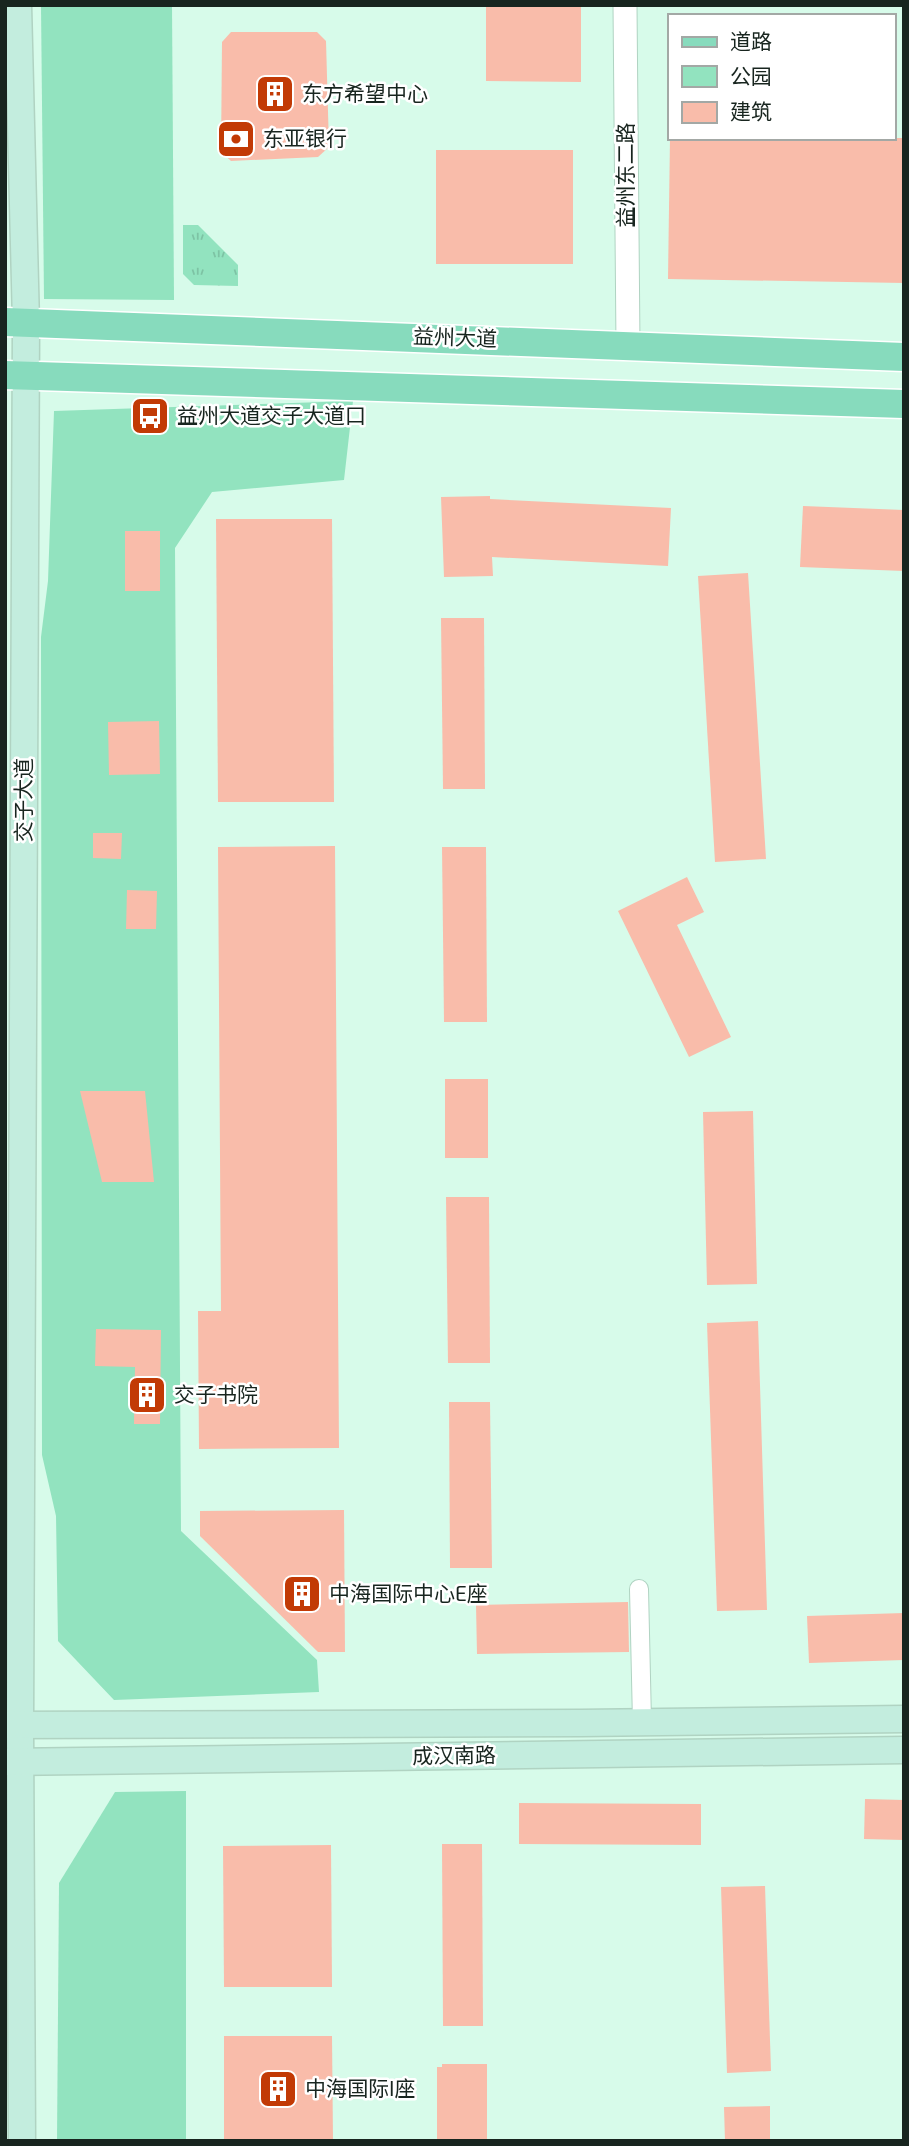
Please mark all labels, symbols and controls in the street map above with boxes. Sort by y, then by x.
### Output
legend [668,14,895,140]
text: 道路 [730,28,772,53]
text: 公园 [730,63,772,88]
building icon: 东方希望中心 [254,73,296,115]
place label: 东方希望中心 [302,80,428,105]
text: 建筑 [730,98,772,123]
bank icon: 东亚银行 [215,118,257,160]
street label: 益州东二路 [612,123,637,228]
place label: 东亚银行 [263,125,347,150]
street label: 益州大道 [413,323,497,350]
bus stop icon: 益州大道交子大道口 [129,395,171,437]
place label: 益州大道交子大道口 [177,402,366,427]
street label: 交子大道 [10,758,35,842]
building icon: 交子书院 [126,1374,168,1416]
place label: 交子书院 [174,1381,258,1406]
building icon: 中海国际中心E座 [281,1573,323,1615]
place label: 中海国际中心E座 [329,1580,488,1605]
street label: 成汉南路 [412,1741,496,1768]
building icon: 中海国际I座 [257,2068,299,2110]
place label: 中海国际I座 [305,2075,416,2100]

